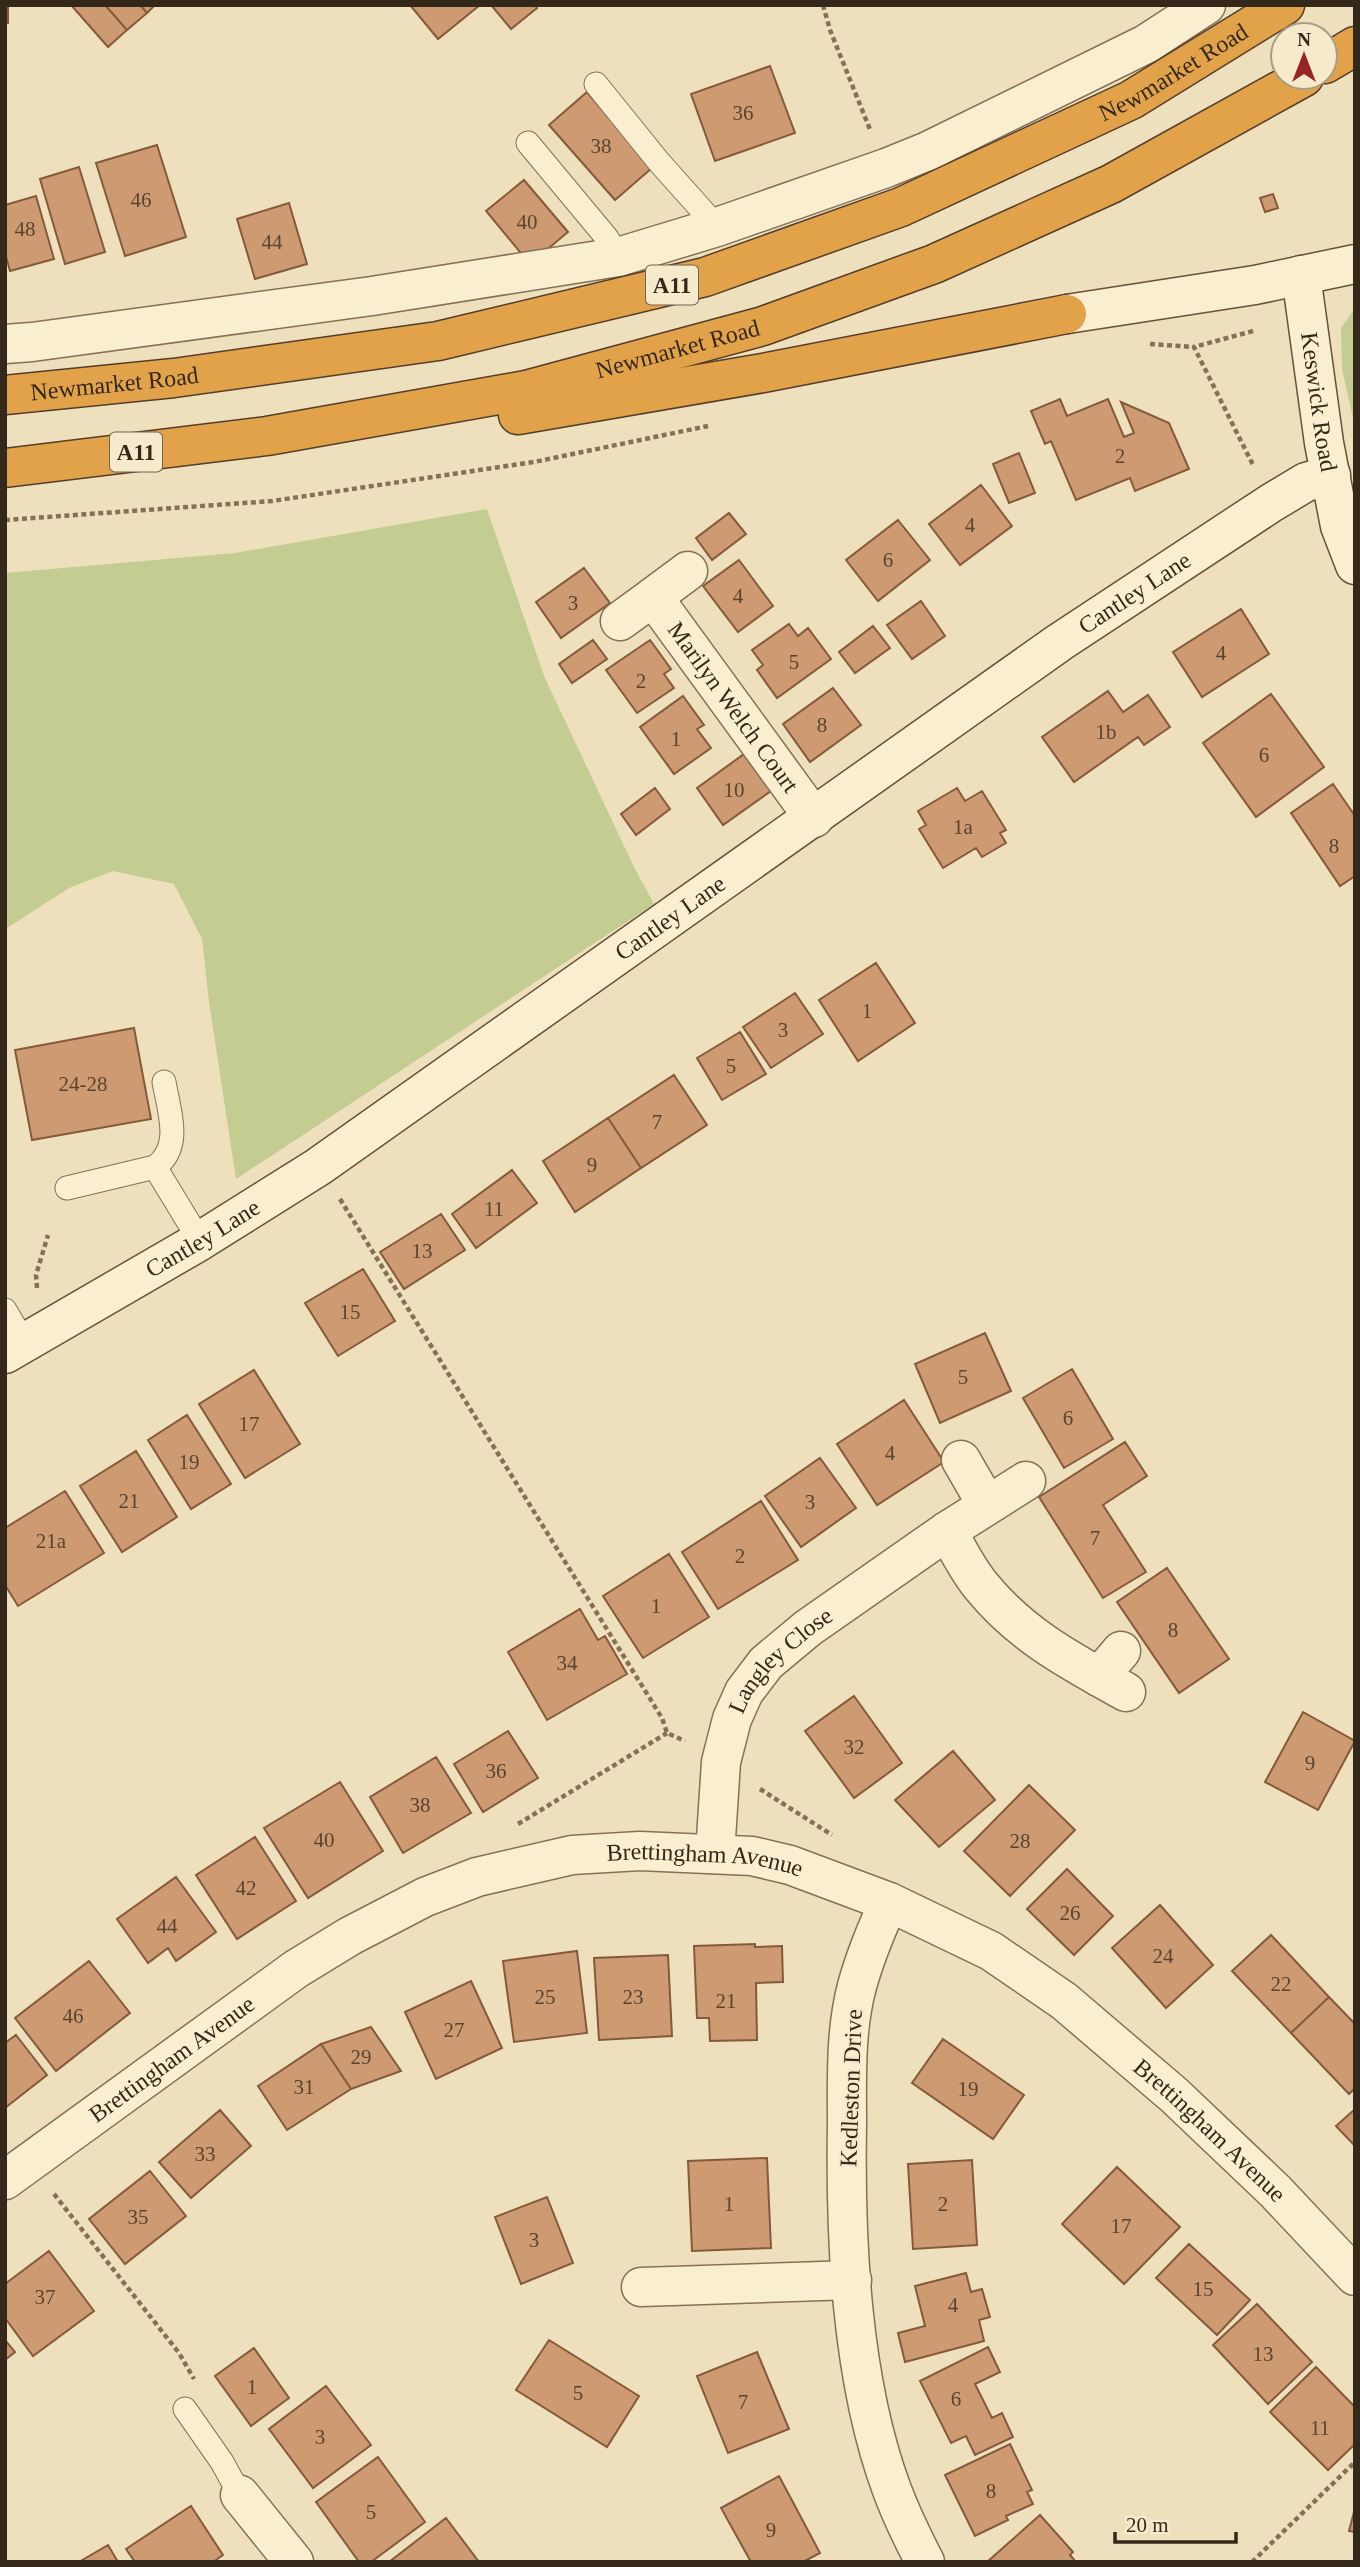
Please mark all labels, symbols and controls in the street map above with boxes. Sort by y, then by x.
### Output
street label: Newmarket Road [1095,18,1252,126]
north arrow [1269,21,1339,91]
text: N [1297,29,1311,50]
house number: 36 [733,101,754,125]
house number: 38 [591,134,612,158]
house number: 46 [131,188,152,212]
house number: 40 [517,210,538,234]
house number: 48 [15,217,36,241]
house number: 44 [262,230,283,254]
road number: A11 [646,266,698,304]
street label: Newmarket Road [593,315,762,384]
street label: Keswick Road [1296,330,1342,474]
street label: Newmarket Road [29,362,200,405]
road number: A11 [110,432,162,472]
house number: 2 [1115,444,1125,468]
house number: 4 [965,513,976,537]
street label: Cantley Lane [1074,547,1196,639]
house number: 6 [883,548,893,572]
house number: 4 [733,584,744,608]
house number: 3 [568,591,578,615]
street label: Marilyn Welch Court [663,617,804,798]
house number: 4 [1216,641,1227,665]
house number: 5 [789,650,799,674]
house number: 2 [636,669,646,693]
house number: 8 [817,713,827,737]
house number: 1b [1096,720,1117,744]
house number: 1 [671,727,681,751]
house number: 6 [1259,743,1269,767]
house number: 10 [724,778,745,802]
house number: 1a [953,815,974,839]
house number: 8 [1329,834,1339,858]
street label: Cantley Lane [610,870,730,966]
house number: 1 [862,999,872,1023]
house number: 3 [778,1018,788,1042]
house number: 5 [726,1054,736,1078]
house number: 24-28 [59,1072,108,1096]
house number: 7 [652,1110,662,1134]
house number: 9 [587,1153,597,1177]
street label: Cantley Lane [141,1194,264,1283]
house number: 11 [484,1197,504,1221]
house number: 13 [412,1239,433,1263]
house number: 15 [340,1300,361,1324]
house number: 5 [958,1365,968,1389]
house number: 6 [1063,1406,1073,1430]
house number: 17 [239,1412,260,1436]
house number: 4 [885,1441,896,1465]
house number: 19 [179,1450,200,1474]
house number: 21 [119,1489,140,1513]
house number: 3 [805,1490,815,1514]
house number: 7 [1090,1526,1100,1550]
house number: 21a [36,1529,67,1553]
house number: 2 [735,1544,745,1568]
house number: 1 [651,1594,661,1618]
street label: Langley Close [723,1602,837,1717]
house number: 8 [1168,1618,1178,1642]
house number: 34 [557,1651,578,1675]
house number: 32 [844,1735,865,1759]
house number: 9 [1305,1751,1315,1775]
house number: 36 [486,1759,507,1783]
house number: 38 [410,1793,431,1817]
house number: 40 [314,1828,335,1852]
house number: 28 [1010,1829,1031,1853]
street label: Brettingham Avenue [606,1838,807,1882]
house number: 42 [236,1876,257,1900]
house number: 26 [1060,1901,1081,1925]
house number: 44 [157,1914,178,1938]
house number: 24 [1153,1944,1174,1968]
house number: 22 [1271,1972,1292,1996]
house number: 25 [535,1985,556,2009]
house number: 23 [623,1985,644,2009]
house number: 21 [716,1989,737,2013]
street label: Brettingham Avenue [84,1991,259,2128]
house number: 46 [63,2004,84,2028]
street label: Kedleston Drive [835,2009,867,2167]
house number: 27 [444,2018,465,2042]
house number: 29 [351,2045,372,2069]
street label: Brettingham Avenue [1129,2054,1291,2207]
house number: 31 [294,2075,315,2099]
house number: 19 [958,2077,979,2101]
house number: 33 [195,2142,216,2166]
house number: 1 [724,2192,734,2216]
house number: 2 [938,2192,948,2216]
house number: 35 [128,2205,149,2229]
house number: 17 [1111,2214,1132,2238]
house number: 3 [529,2228,539,2252]
house number: 15 [1193,2277,1214,2301]
house number: 37 [35,2285,56,2309]
house number: 4 [948,2293,959,2317]
house number: 13 [1253,2342,1274,2366]
house number: 1 [247,2375,257,2399]
house number: 5 [573,2381,583,2405]
house number: 6 [951,2387,961,2411]
house number: 7 [738,2390,748,2414]
house number: 11 [1310,2416,1330,2440]
house number: 3 [315,2425,325,2449]
house number: 8 [986,2479,996,2503]
house number: 5 [366,2500,376,2524]
scale bar [1115,2500,1236,2544]
text: 20 m [1126,2513,1169,2537]
house number: 9 [766,2518,776,2542]

